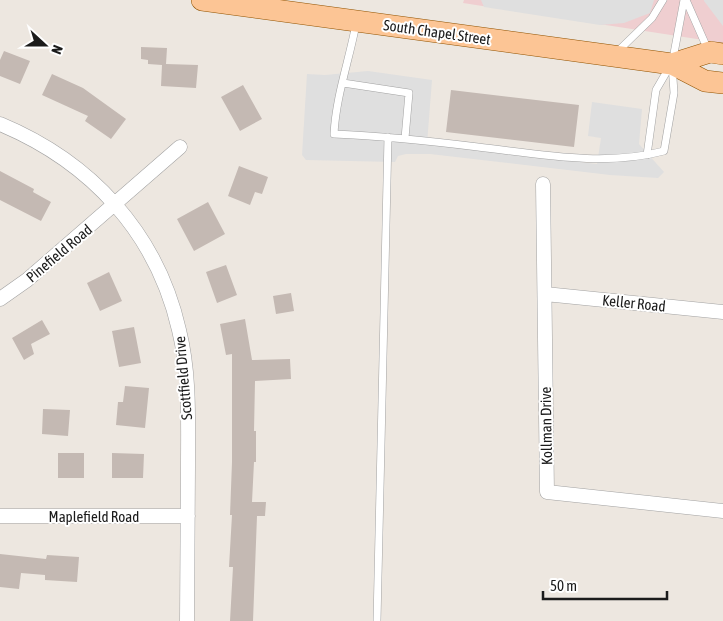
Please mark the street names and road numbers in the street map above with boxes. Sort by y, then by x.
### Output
street label: South Chapel Street [382,16,492,48]
street label: Pinefield Road [23,221,95,285]
street label: Keller Road [601,291,667,315]
street label: Scottfield Drive [171,335,195,421]
street label: Kollman Drive [537,387,555,465]
street label: Maplefield Road [49,508,139,525]

